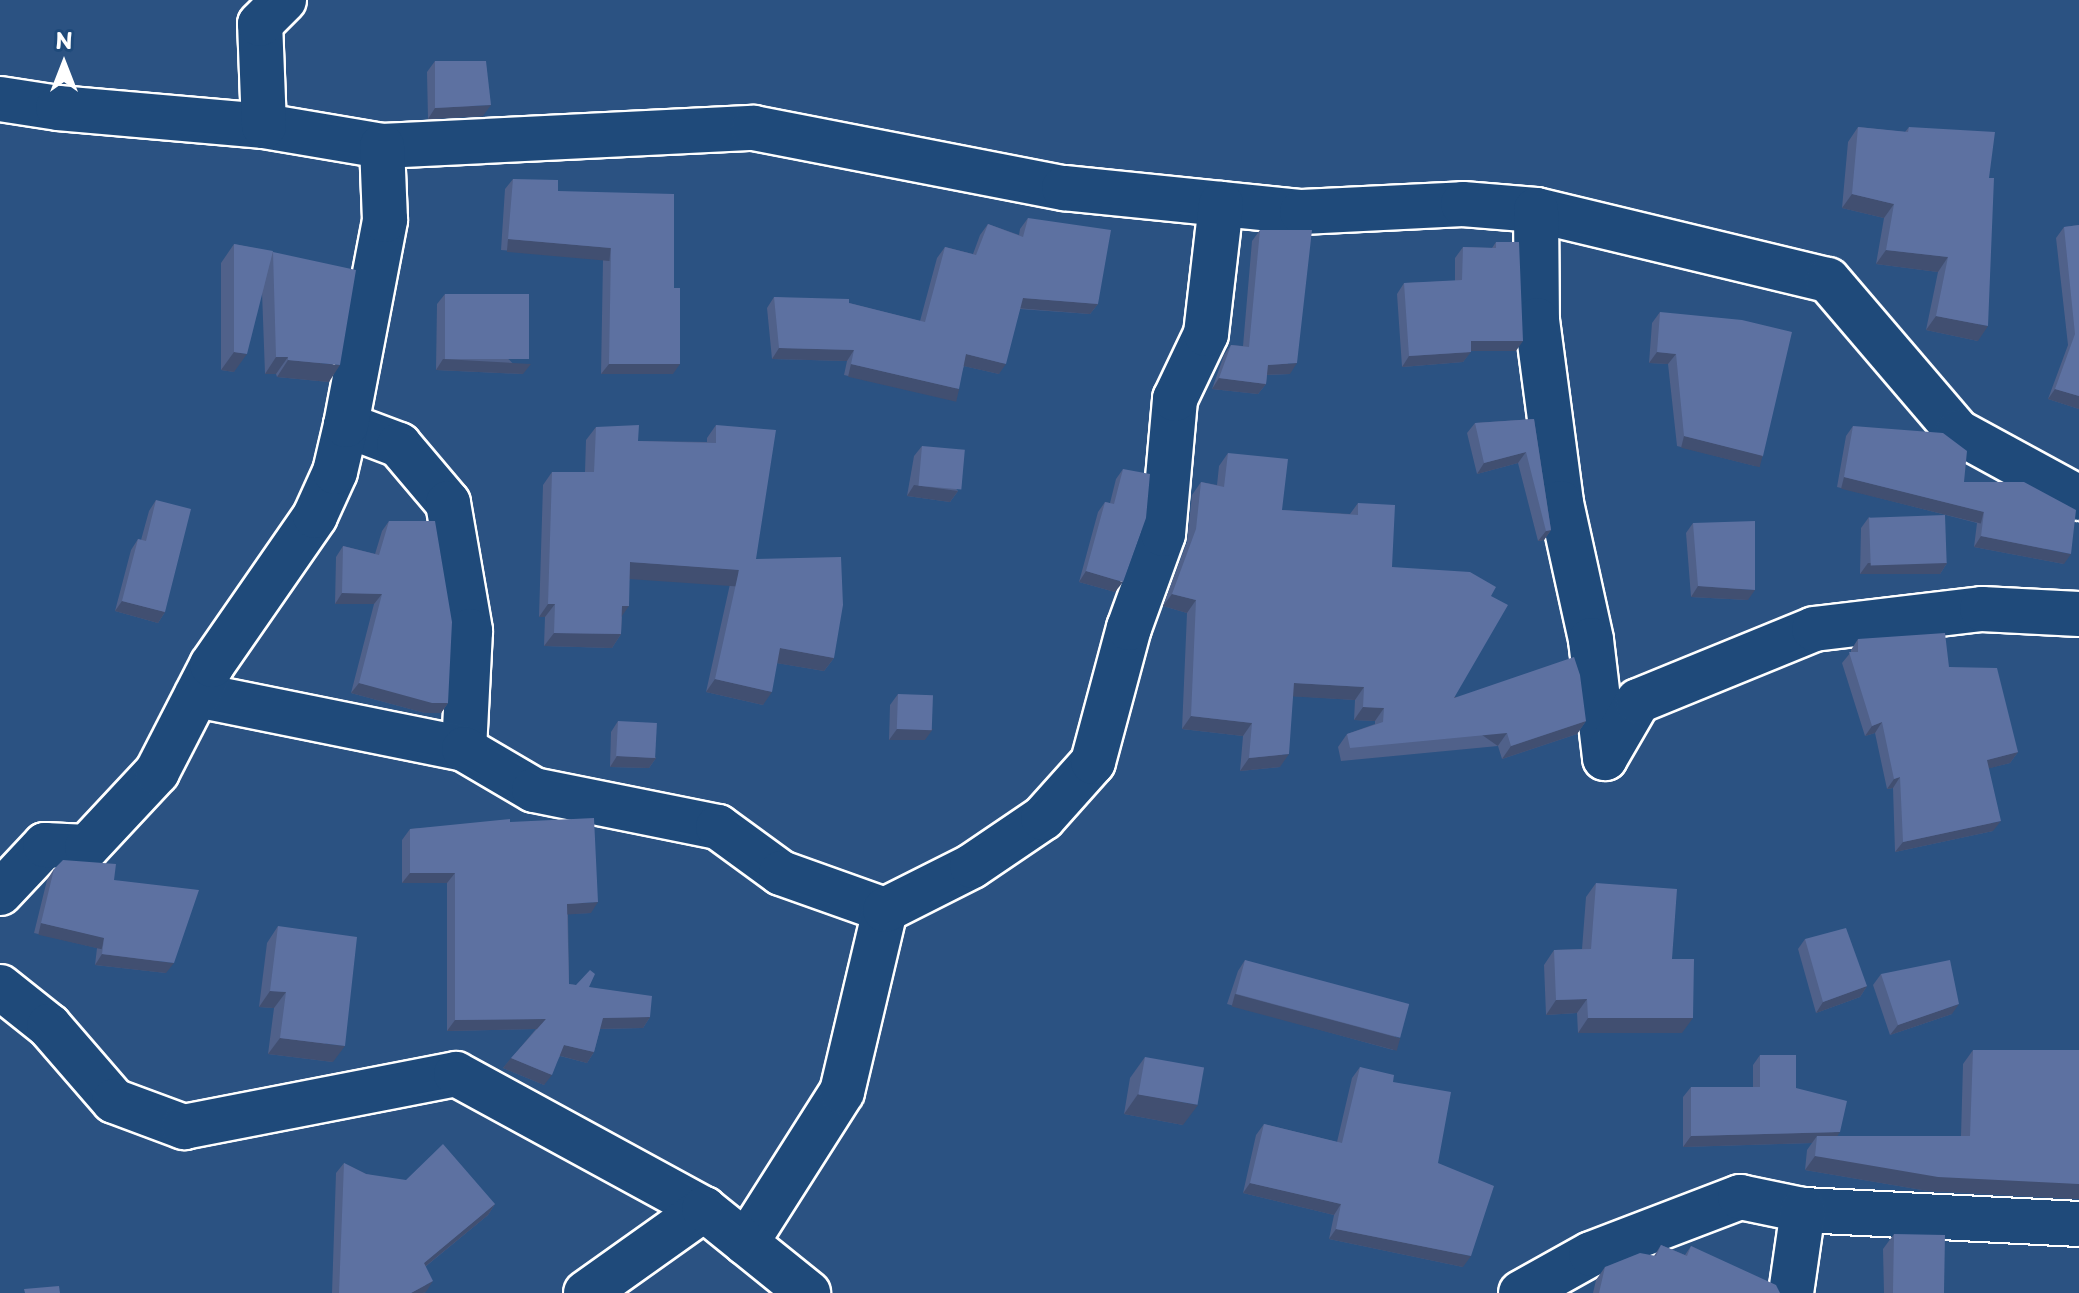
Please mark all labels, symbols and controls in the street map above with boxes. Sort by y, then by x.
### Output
text: N [55,23,73,56]
north arrow [24,24,104,104]

